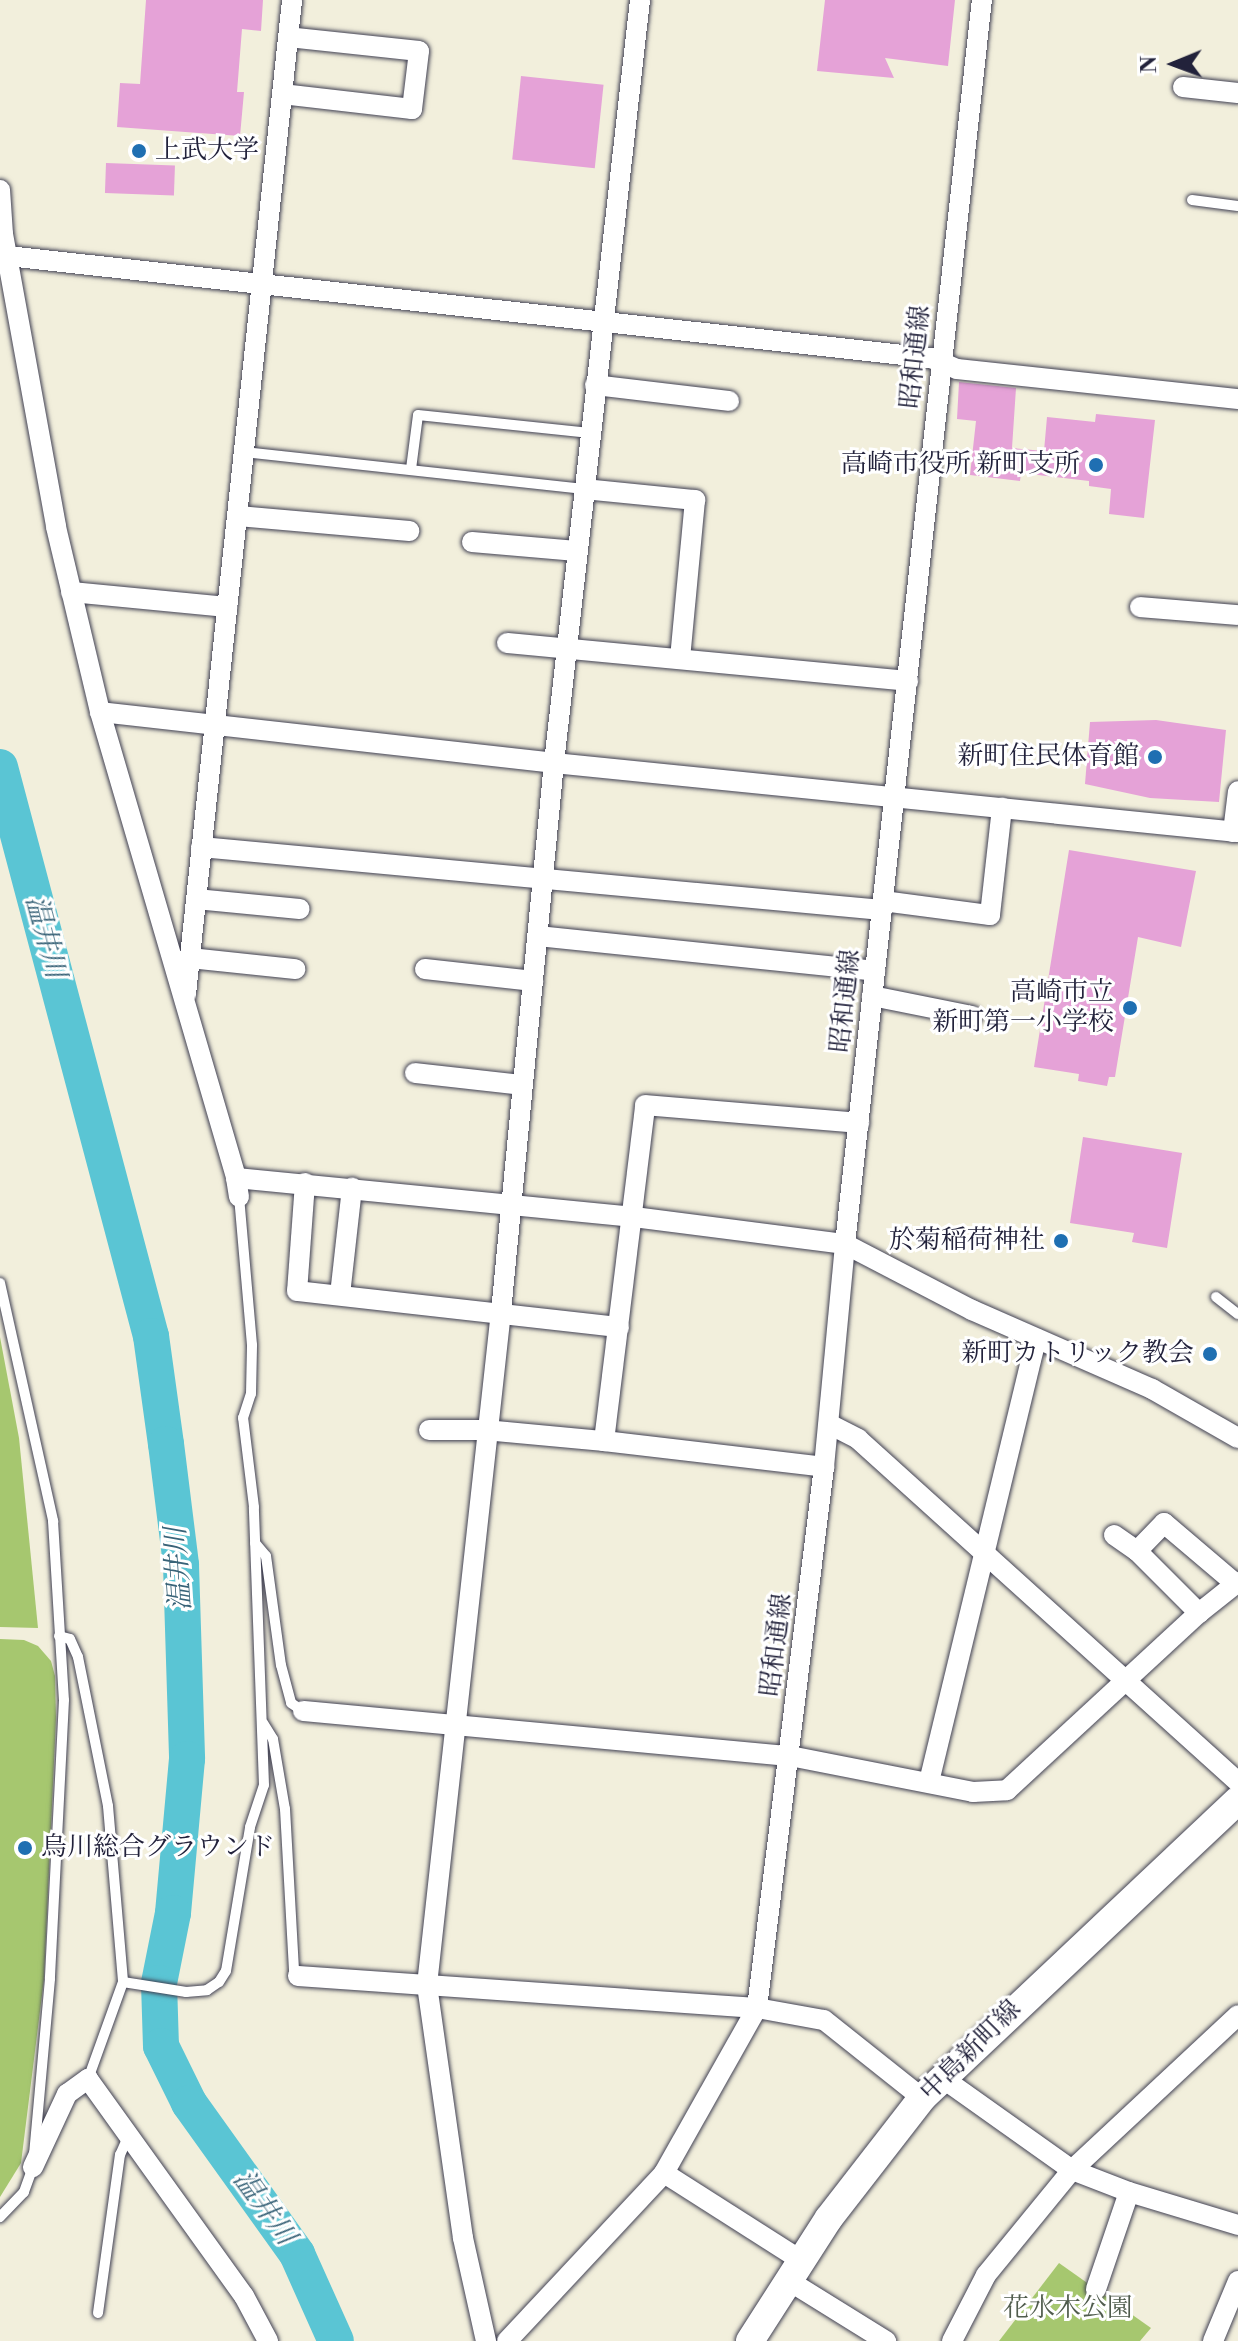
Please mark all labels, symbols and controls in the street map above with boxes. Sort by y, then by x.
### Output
north arrow [1134,24,1214,104]
text: N [1136,55,1163,73]
place label: 上武大学 [155,135,259,167]
marker: 上武大学 [130,142,148,160]
street label: 昭和通線 [895,304,937,410]
place label: 高崎市役所 新町支所 [841,449,1080,481]
marker: 高崎市役所 新町支所 [1087,456,1105,474]
place label: 新町住民体育館 [957,741,1139,773]
marker: 新町住民体育館 [1146,748,1164,766]
water label: 温井川 [18,892,72,982]
street label: 昭和通線 [825,948,867,1054]
place label: 高崎市立 新町第一小学校 [932,977,1114,1038]
marker: 高崎市立 新町第一小学校 [1121,999,1139,1017]
place label: 於菊稲荷神社 [889,1225,1045,1257]
marker: 於菊稲荷神社 [1052,1232,1070,1250]
place label: 新町カトリック教会 [960,1338,1194,1370]
marker: 新町カトリック教会 [1201,1345,1219,1363]
water label: 温井川 [159,1526,199,1612]
street label: 昭和通線 [755,1591,799,1699]
place label: 烏川総合グラウンド [41,1832,275,1864]
marker: 烏川総合グラウンド [16,1839,34,1857]
street label: 中島新町線 [914,1994,1028,2108]
water label: 温井川 [226,2164,302,2252]
park label: 花水木公園 [1003,2293,1133,2325]

